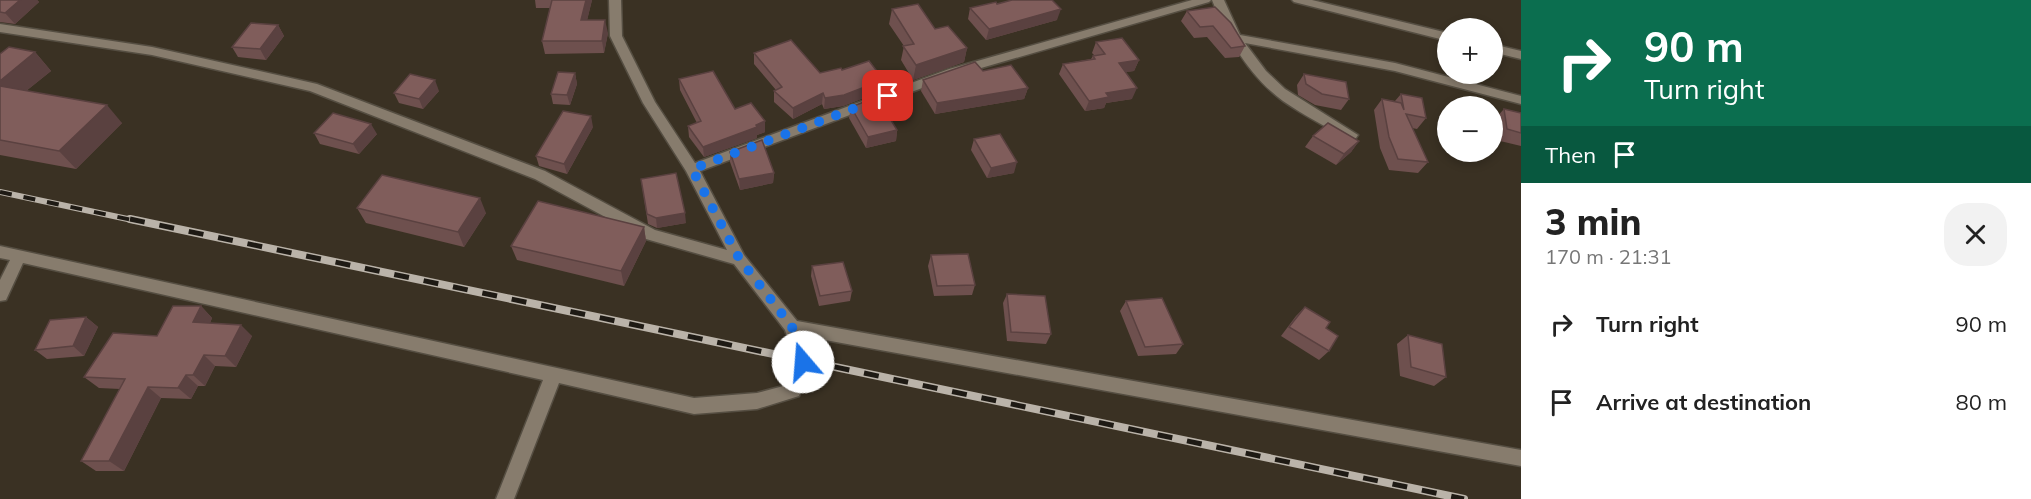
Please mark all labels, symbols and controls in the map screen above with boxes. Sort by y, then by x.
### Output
map controls [1437,18,1503,162]
button: + [1437,18,1503,84]
text: 90 m [1644,20,1744,73]
icon: right [1545,24,1623,102]
pin [862,70,913,121]
text: Turn right [1644,72,1764,106]
icon: arrive [871,79,904,112]
button: − [1437,96,1503,162]
icon: arrive [1608,138,1641,171]
text: Then [1545,141,1596,169]
text: 3 min [1545,199,1641,244]
button: close [1944,203,2007,266]
text: 170 m · 21:31 [1545,244,1671,269]
icon: right [1545,308,1578,341]
text: Turn right [1596,310,1699,338]
text: 90 m [1956,310,2007,338]
position arrow [771,330,835,394]
icon: arrive [1545,386,1578,419]
text: Arrive at destination [1596,388,1811,416]
text: 80 m [1956,388,2007,416]

